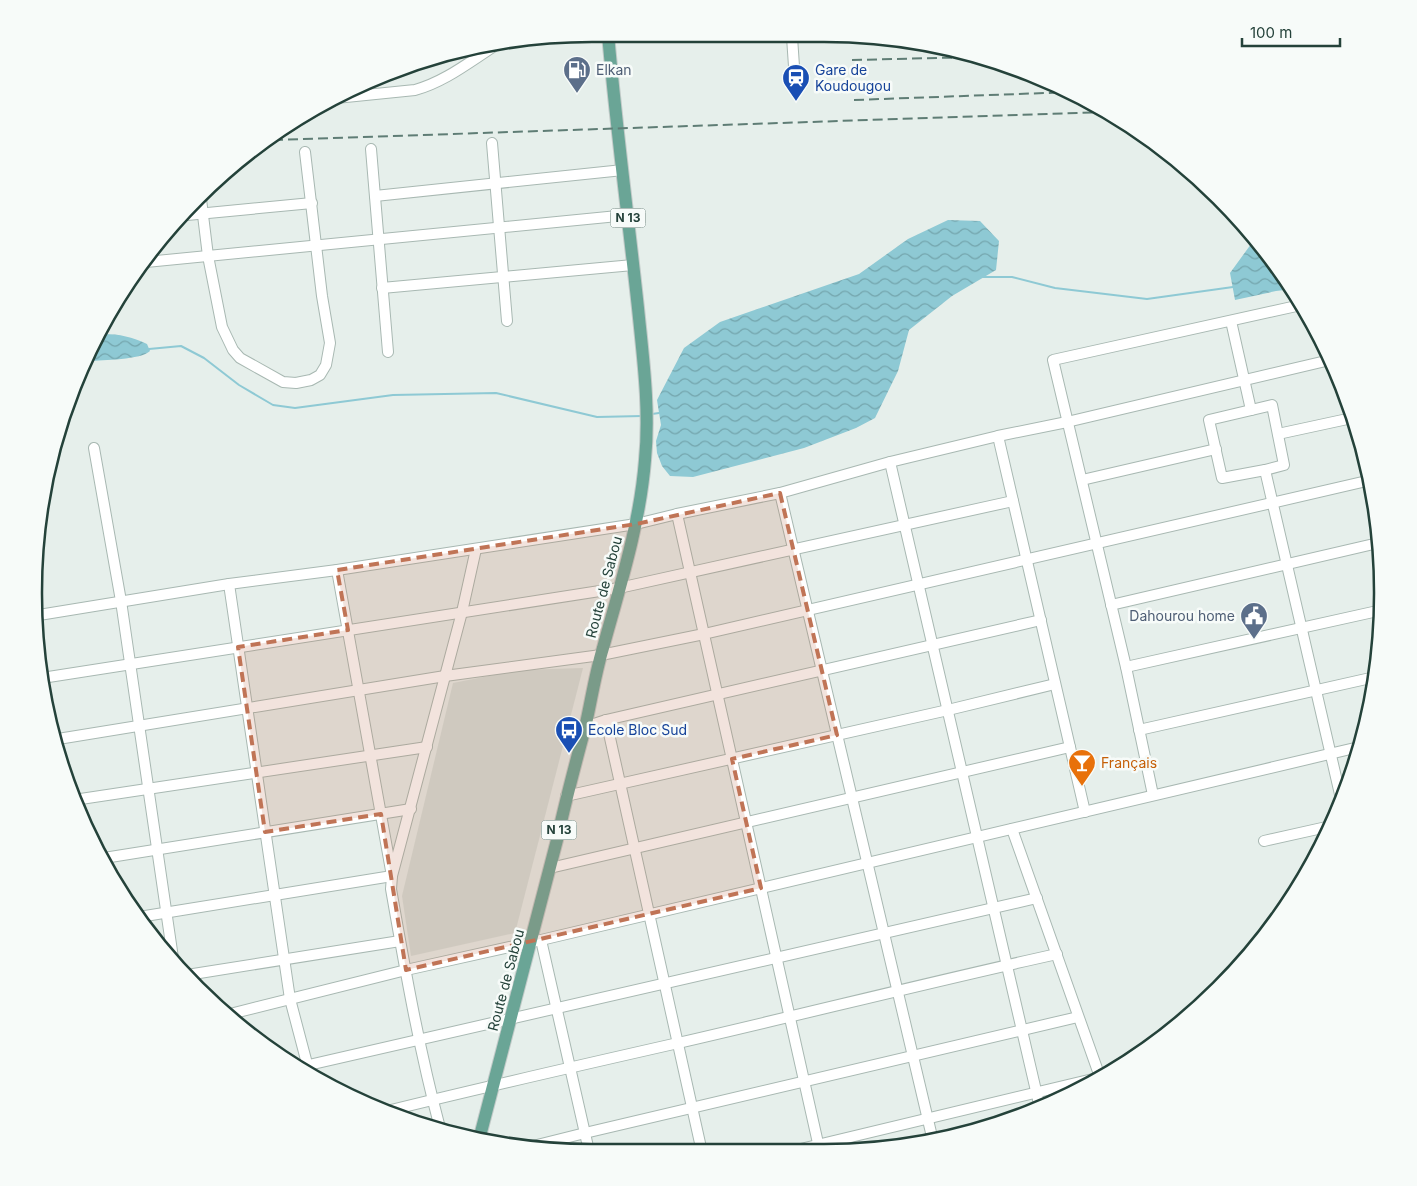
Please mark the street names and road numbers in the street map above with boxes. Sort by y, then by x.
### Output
road number: N 13 [610,208,646,228]
street label: Route de Sabou [582,534,625,640]
road number: N 13 [542,820,576,840]
street label: Route de Sabou [484,927,527,1033]

